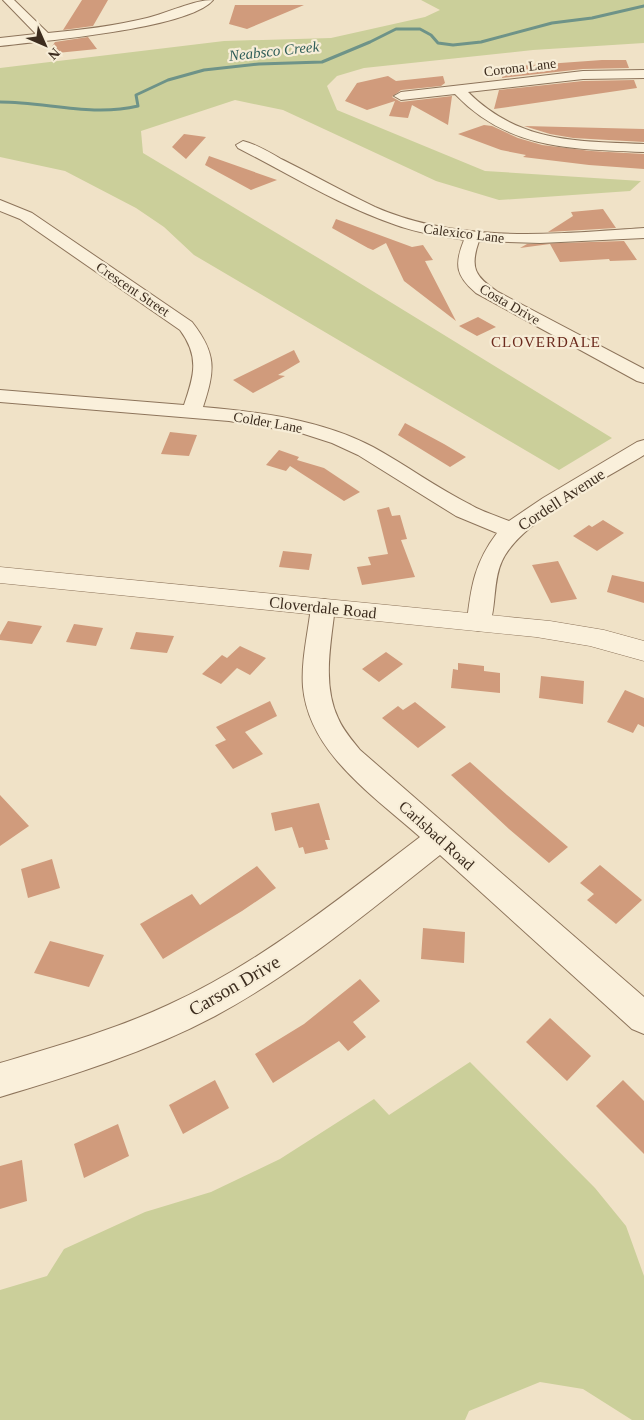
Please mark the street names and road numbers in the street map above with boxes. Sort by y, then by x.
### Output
street label: Corona Lane [483,56,557,79]
street label: Calexico Lane [423,221,505,246]
street label: Crescent Street [93,259,172,319]
street label: Costa Drive [477,281,543,328]
street label: Colder Lane [232,409,303,436]
street label: Cordell Avenue [515,465,608,534]
street label: Cloverdale Road [268,593,378,622]
street label: Carlsbad Road [396,797,478,873]
street label: Carson Drive [185,951,284,1020]

